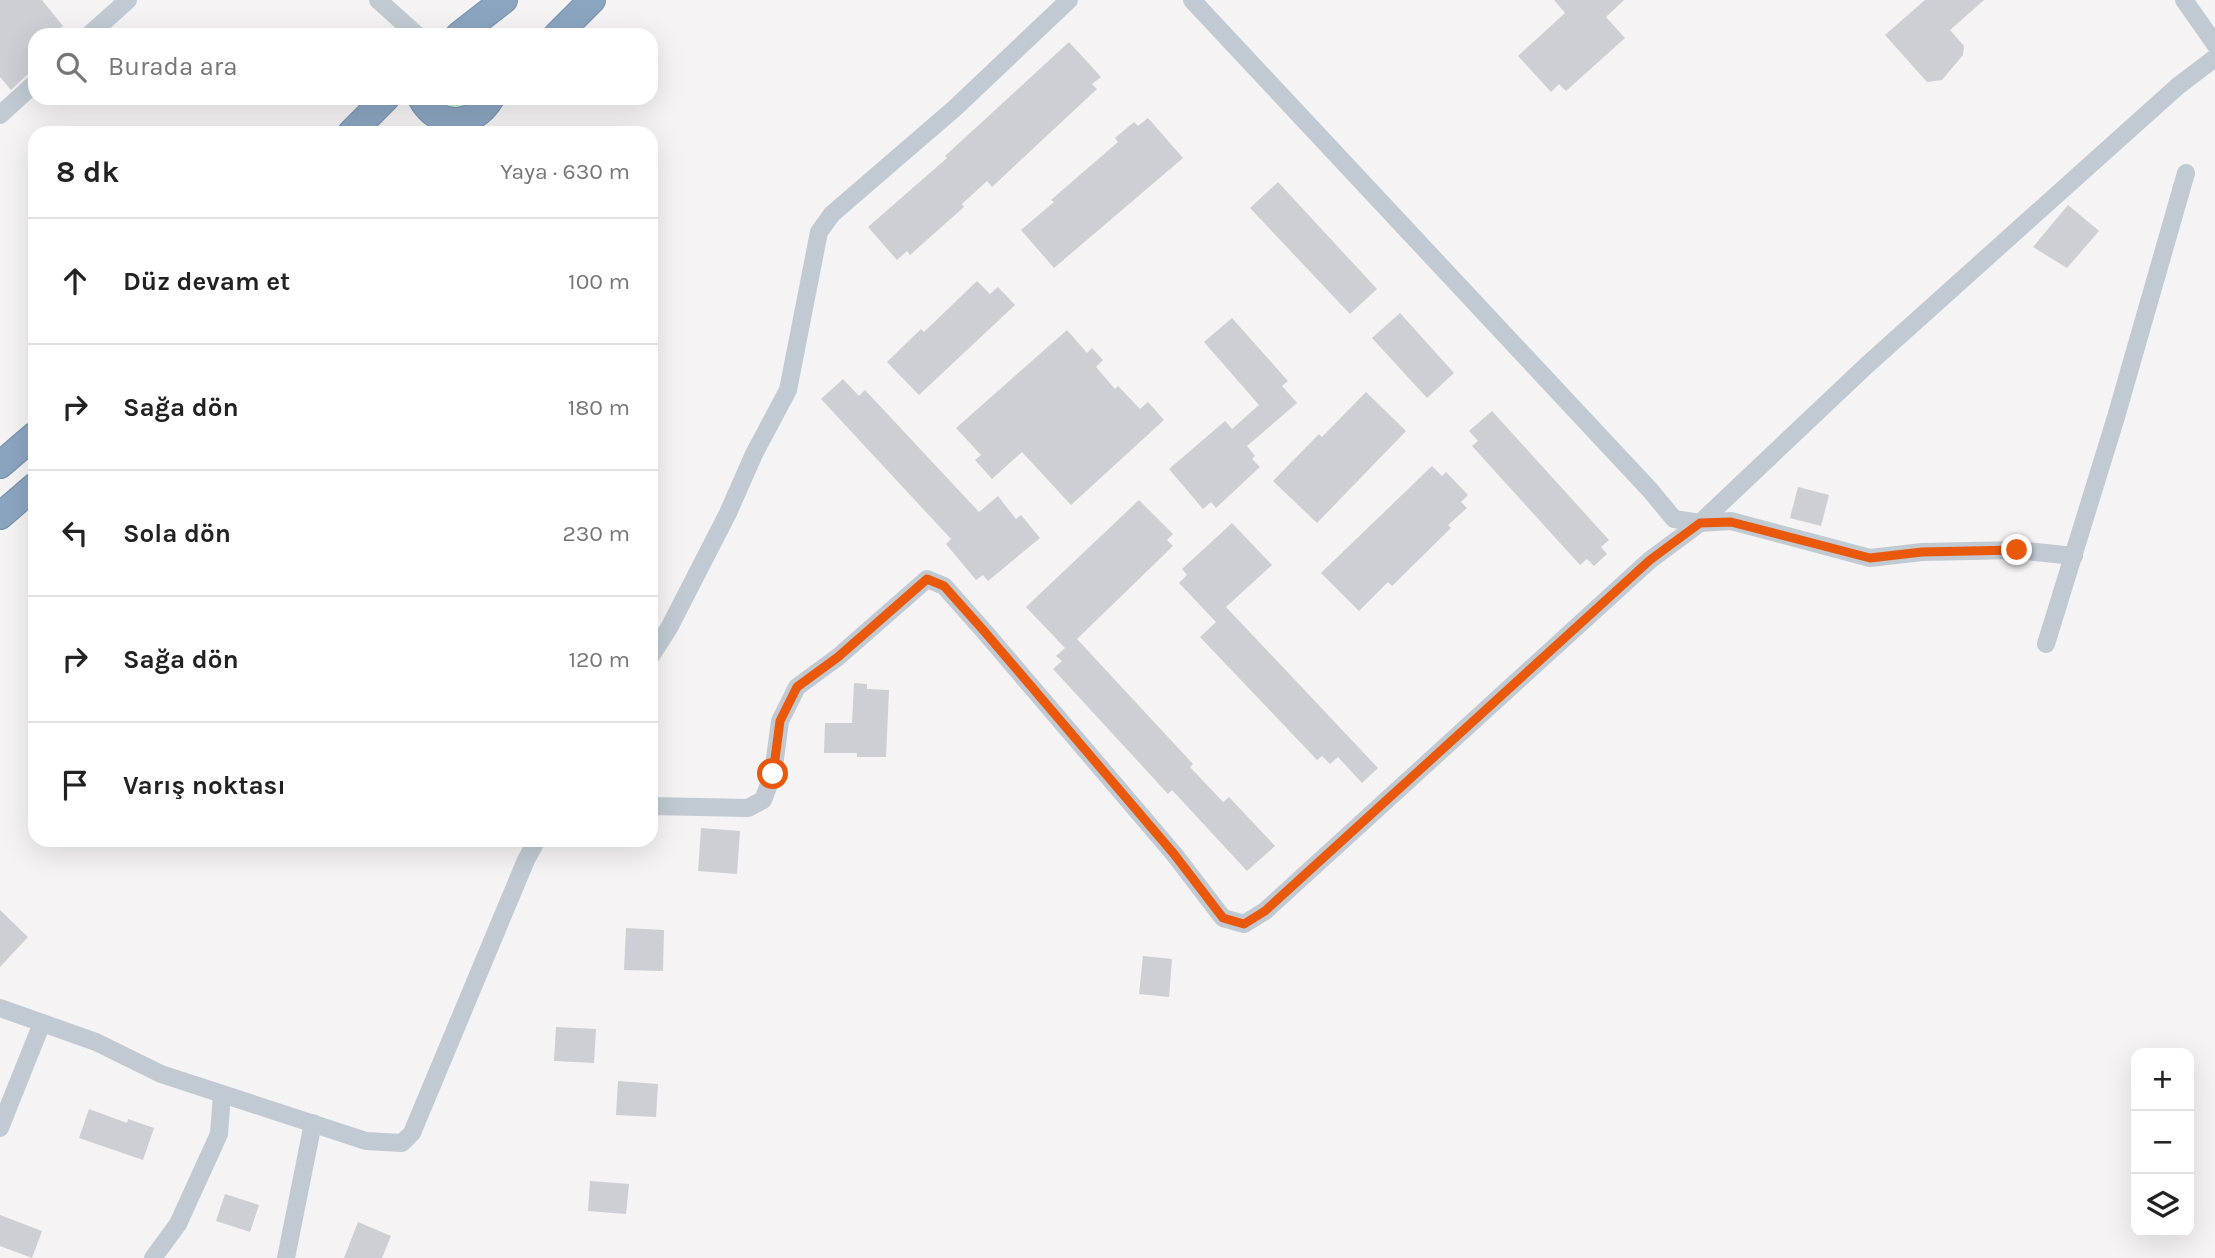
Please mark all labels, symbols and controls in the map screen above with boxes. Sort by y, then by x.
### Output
search box [28,28,658,105]
icon: search [52,48,90,86]
text: Burada ara [108,51,238,82]
text: 8 dk [56,154,119,190]
text: Yaya · 630 m [500,158,630,185]
icon: ahead [56,262,94,300]
text: Düz devam et [123,266,290,297]
text: 100 m [568,268,630,295]
icon: right [56,388,94,426]
text: Sağa dön [123,392,239,423]
text: 180 m [568,394,630,421]
icon: left [56,514,94,552]
text: Sola dön [123,518,231,549]
text: 230 m [562,520,630,547]
route end [2001,534,2032,565]
icon: right [56,640,94,678]
text: Sağa dön [123,644,239,675]
text: 120 m [568,646,630,673]
route start [757,758,788,789]
icon: arrive [56,766,94,804]
text: Varış noktası [123,770,286,801]
map controls [2131,1048,2194,1237]
button: + [2131,1048,2194,1111]
button: − [2131,1111,2194,1174]
button: layers [2131,1174,2194,1237]

